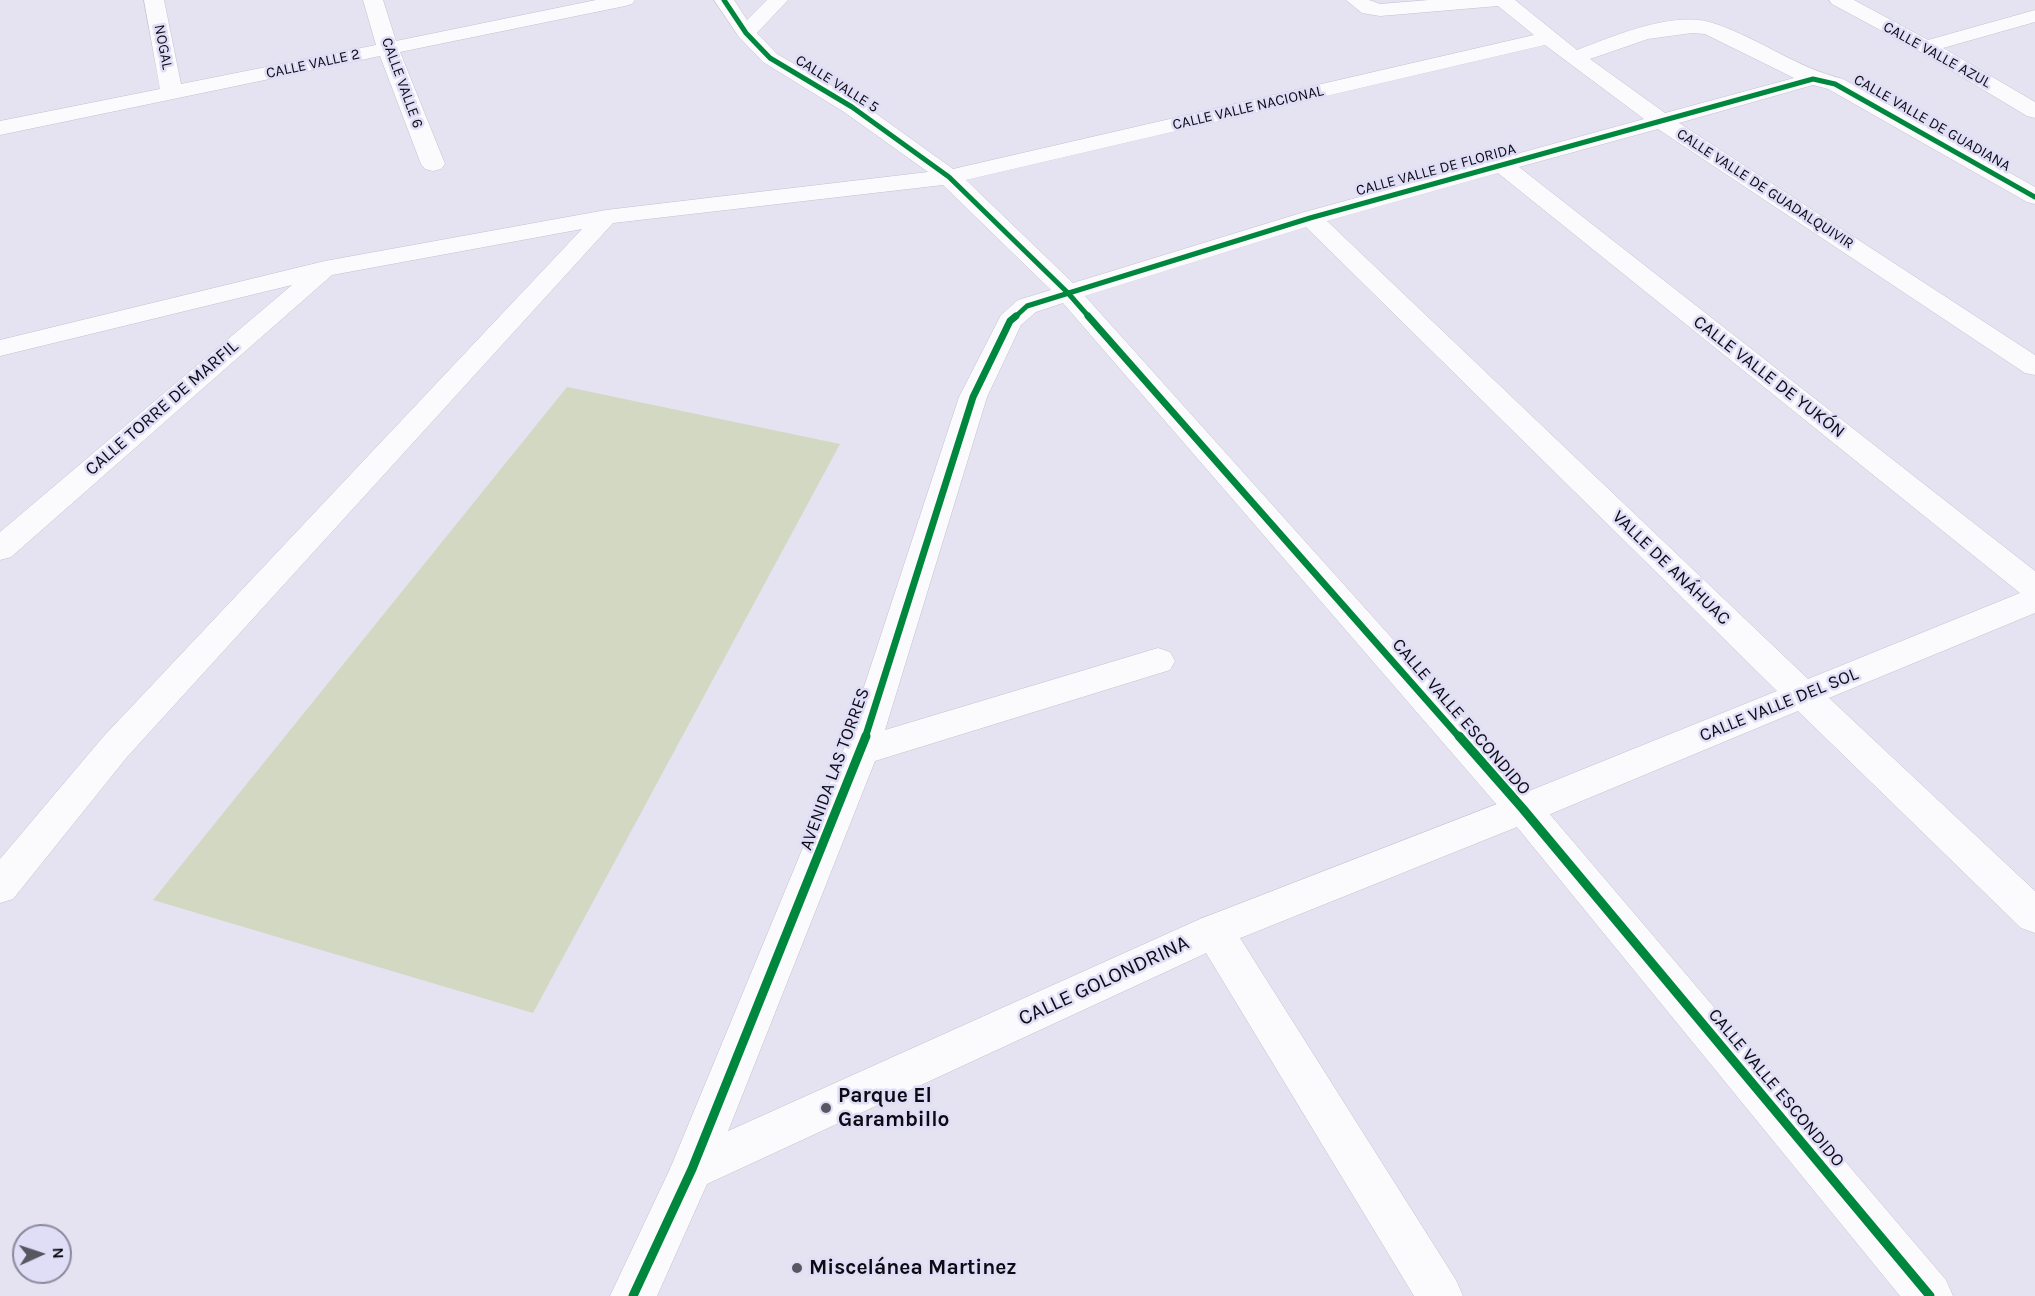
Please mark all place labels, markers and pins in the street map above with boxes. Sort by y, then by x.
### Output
place label: Parque El Garambillo [838,1083,949,1133]
marker: Parque El Garambillo [819,1101,833,1115]
place label: Miscelánea Martinez [809,1255,1017,1281]
marker: Miscelánea Martinez [790,1261,804,1275]

